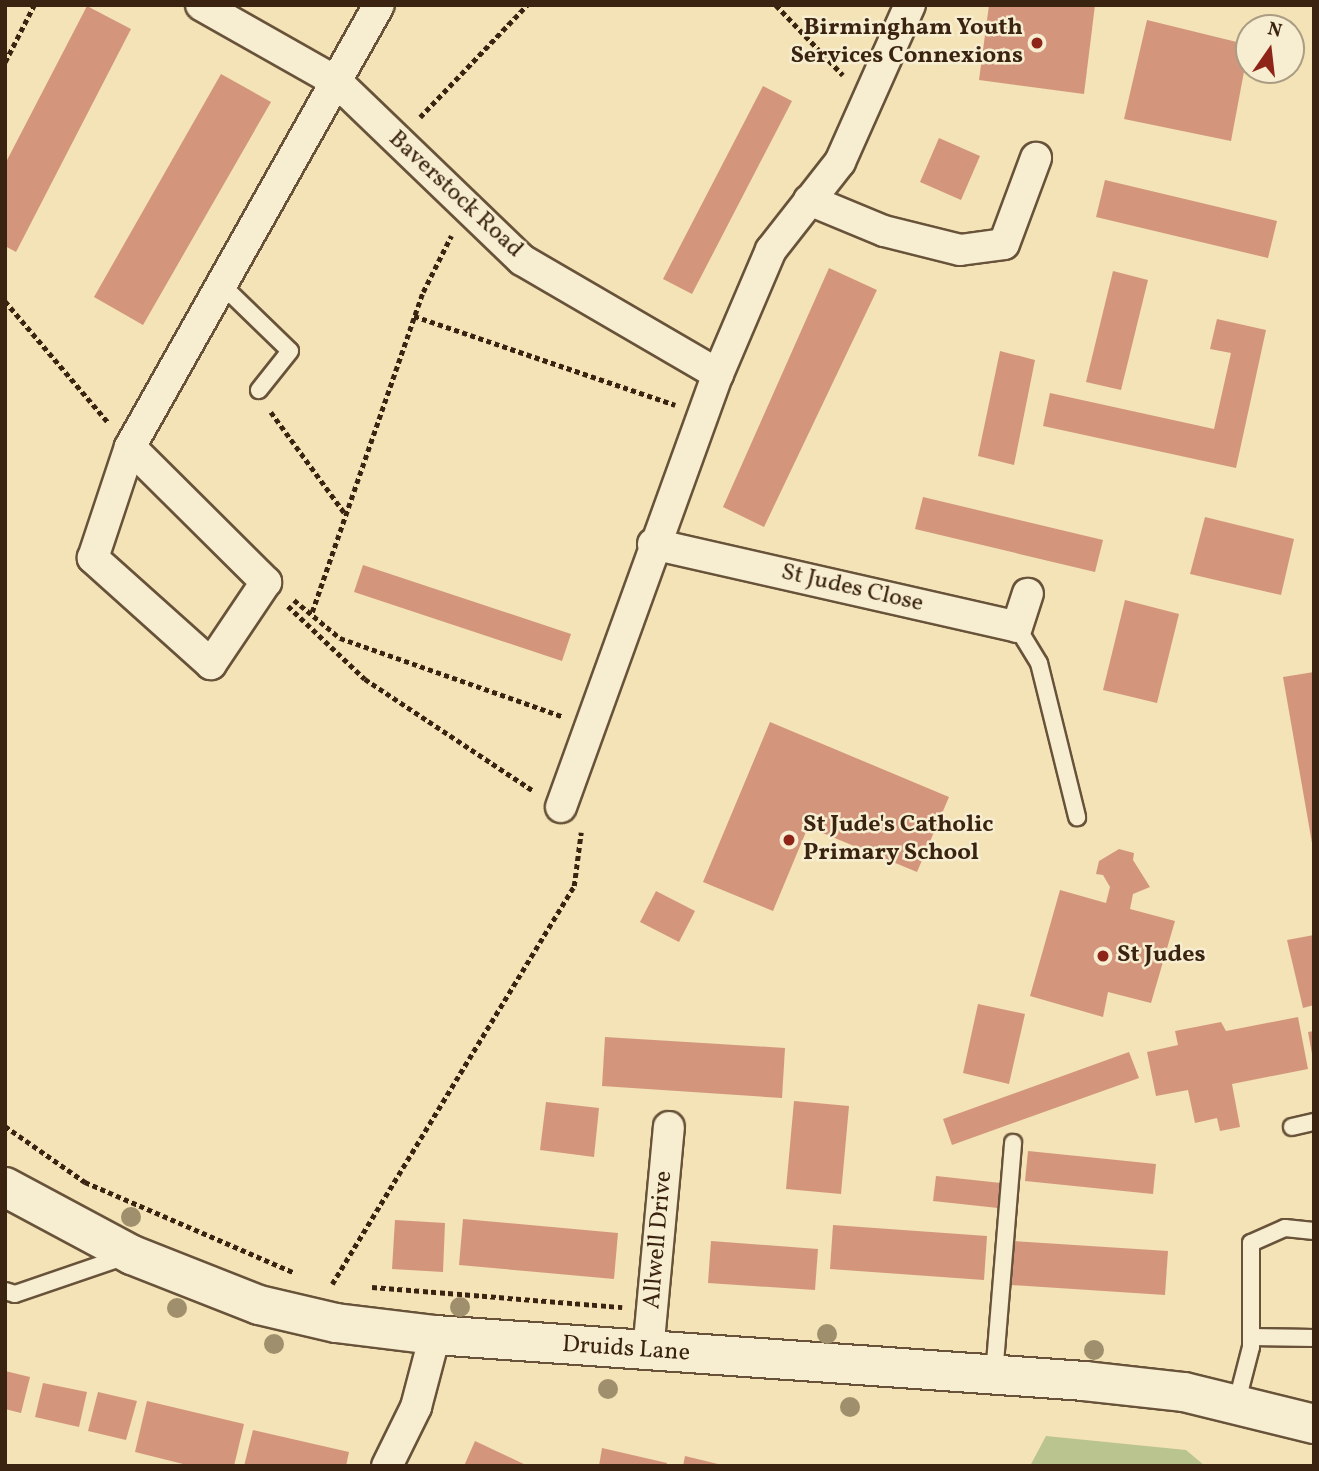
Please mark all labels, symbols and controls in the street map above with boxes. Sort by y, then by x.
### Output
north arrow [1235,14,1305,84]
place label: Birmingham Youth Services Connexions [790,15,1023,71]
text: N [1265,16,1284,45]
marker: Birmingham Youth Services Connexions [1029,35,1045,51]
street label: Baverstock Road [382,125,528,265]
street label: St Judes Close [778,559,926,619]
place label: St Jude's Catholic Primary School [803,812,993,868]
marker: St Jude's Catholic Primary School [781,832,797,848]
place label: St Judes [1117,942,1206,970]
marker: St Judes [1095,948,1111,964]
street label: Allwell Drive [639,1170,679,1310]
street label: Druids Lane [561,1331,691,1369]

